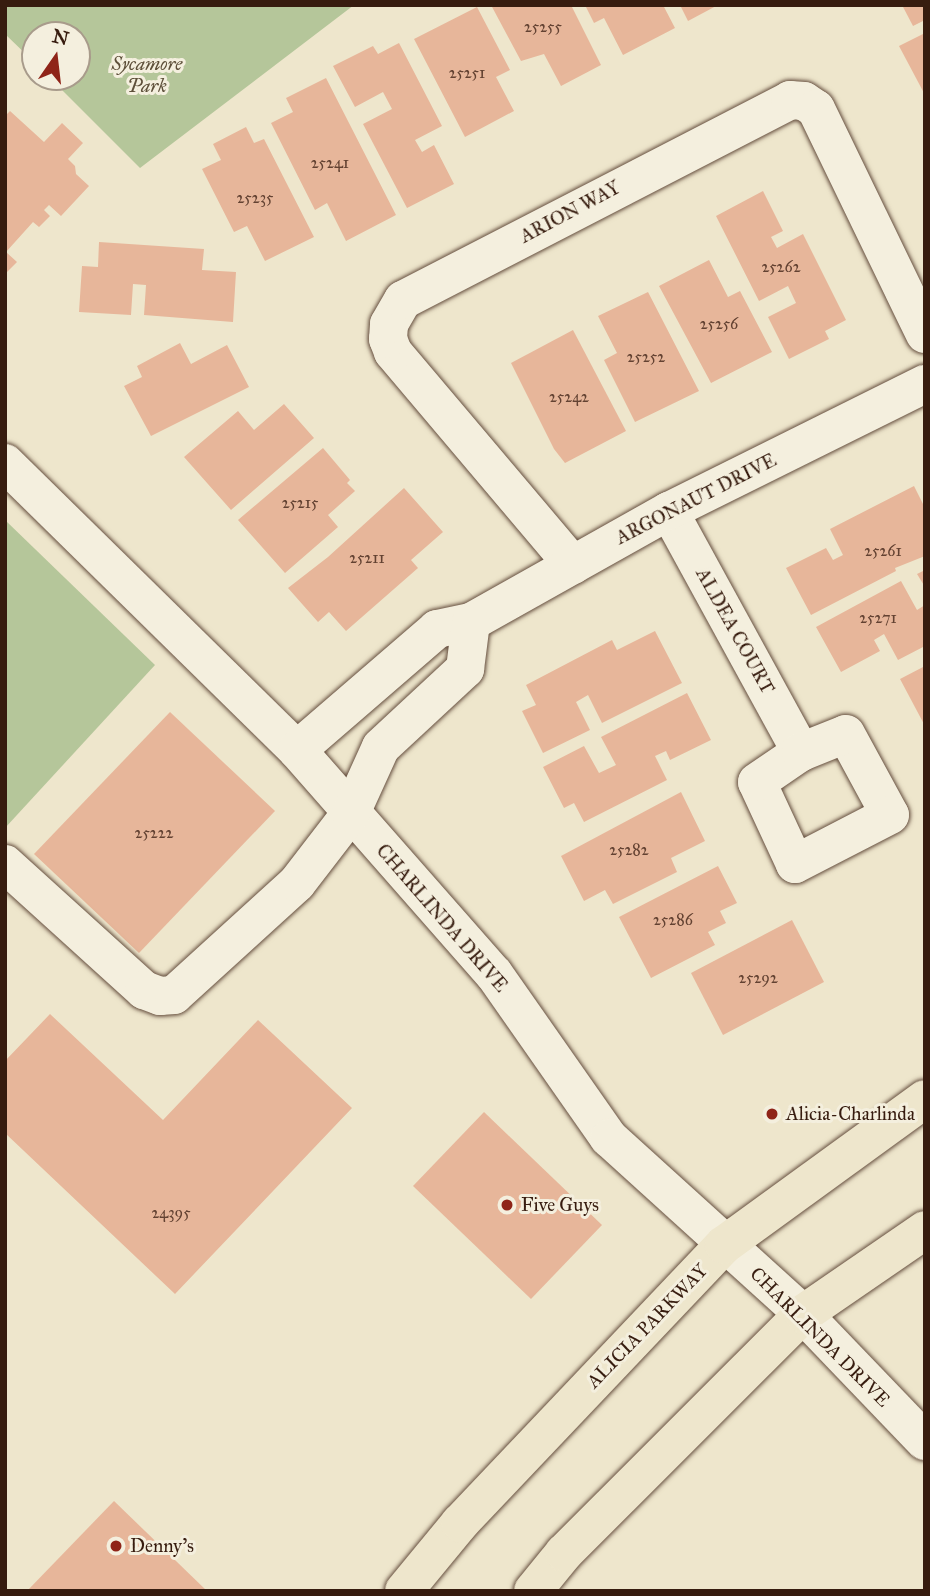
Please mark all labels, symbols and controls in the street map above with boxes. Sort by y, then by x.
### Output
house number: 25255 [524,17,562,37]
north arrow [21,21,91,91]
text: N [50,24,71,50]
park label: Sycamore Park [112,53,182,97]
house number: 25251 [449,63,485,83]
house number: 25241 [311,153,349,173]
street label: ARION WAY [516,176,624,248]
house number: 25235 [237,188,273,208]
house number: 25262 [761,257,801,277]
house number: 25256 [700,314,738,334]
house number: 25252 [627,347,665,367]
house number: 25242 [549,387,589,407]
street label: ARGONAUT DRIVE [612,449,780,549]
house number: 25215 [282,493,318,513]
house number: 25261 [864,541,902,561]
house number: 25211 [349,548,385,568]
street label: ALDEA COURT [691,564,779,698]
house number: 25271 [859,608,897,628]
house number: 25222 [135,823,173,843]
street label: CHARLINDA DRIVE [372,839,512,997]
house number: 25282 [609,840,649,860]
house number: 25286 [653,910,693,930]
house number: 25292 [738,968,778,988]
place label: Alicia-Charlinda [786,1103,915,1125]
marker: Alicia-Charlinda [764,1106,780,1122]
place label: Five Guys [521,1194,599,1216]
marker: Five Guys [499,1197,515,1213]
house number: 24395 [151,1203,191,1223]
street label: ALICIA PARKWAY [582,1259,712,1393]
street label: CHARLINDA DRIVE [745,1262,895,1412]
place label: Denny's [130,1535,194,1557]
marker: Denny's [108,1538,124,1554]

